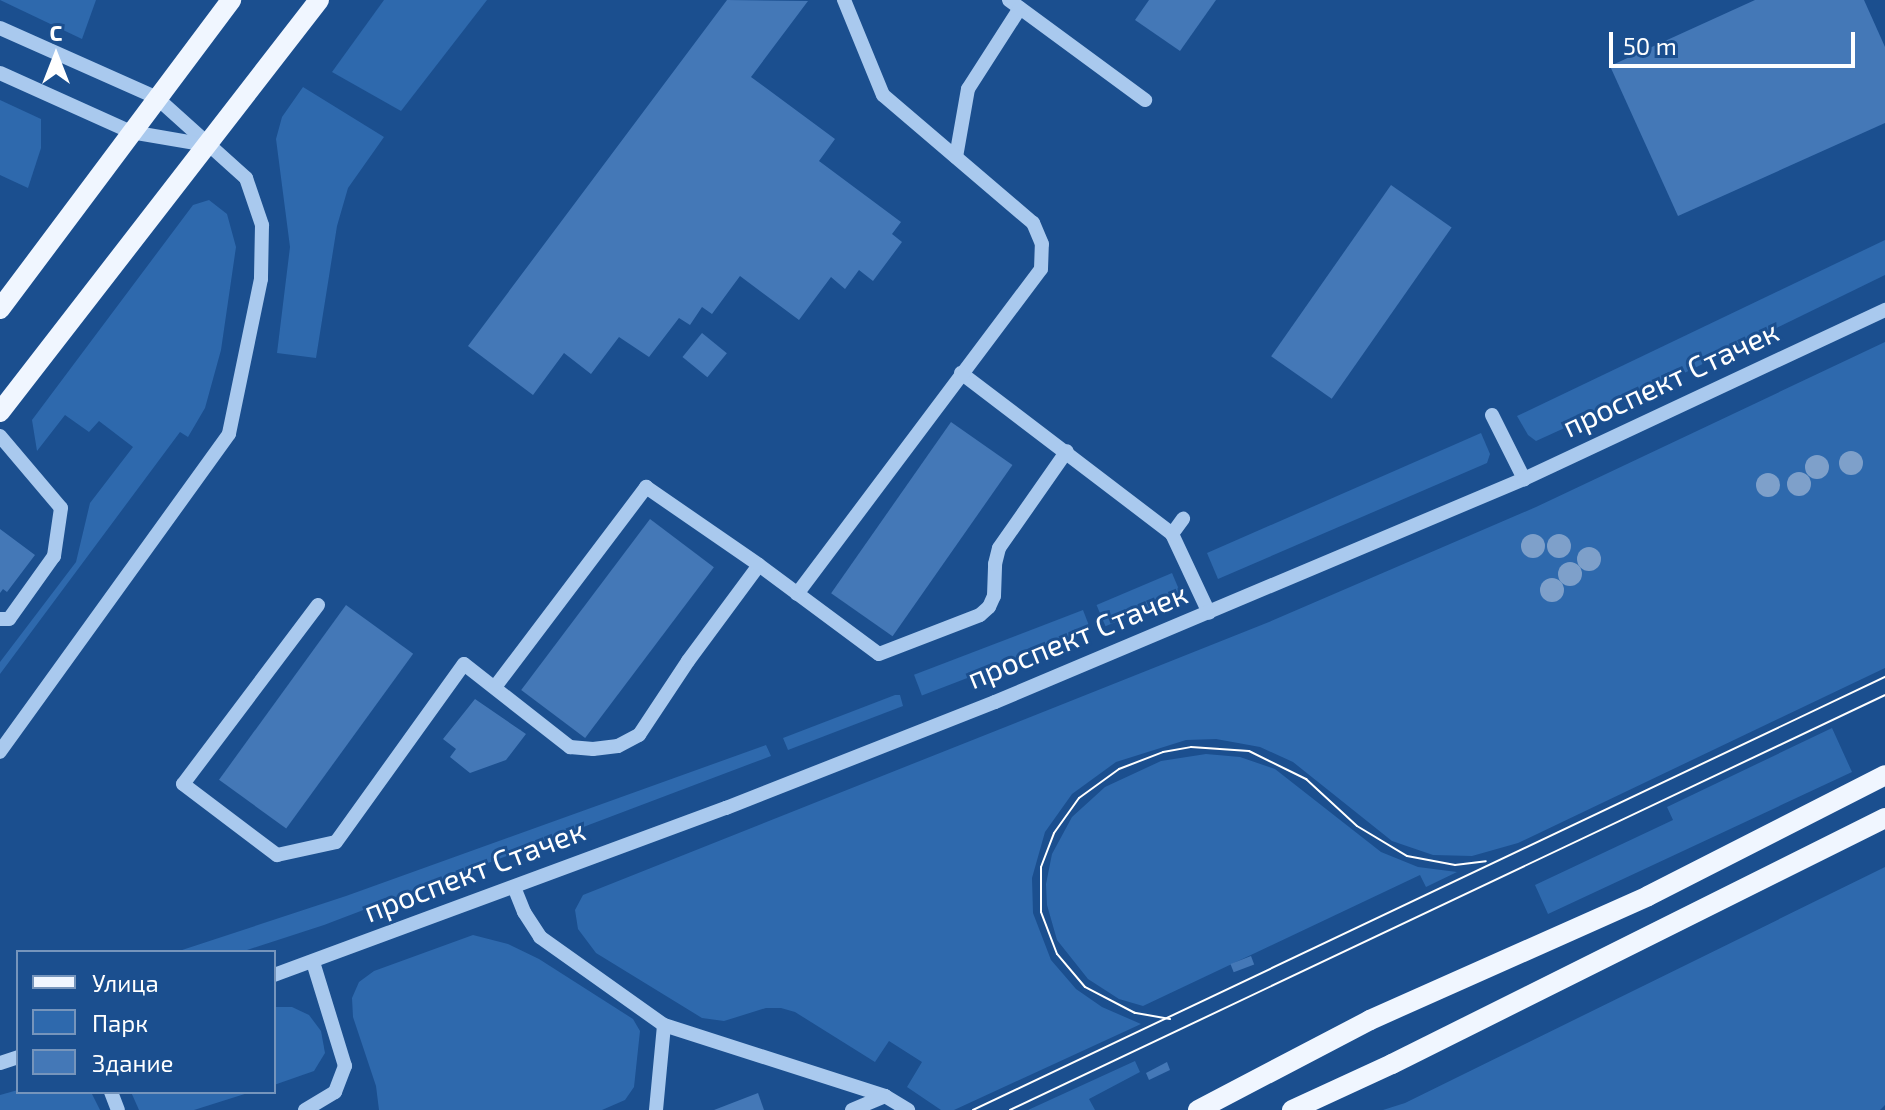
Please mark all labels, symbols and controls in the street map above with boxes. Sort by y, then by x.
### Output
north arrow [16,16,96,96]
scale bar [1613,16,1859,66]
text: С [50,19,62,45]
text: 50 m [1623,31,1677,60]
street label: проспект Стачек [1556,312,1784,444]
street label: проспект Стачек [962,574,1192,696]
street label: проспект Стачек [358,811,590,929]
legend [16,950,276,1094]
text: Улица [92,968,159,997]
text: Парк [92,1008,148,1037]
text: Здание [92,1048,174,1077]

